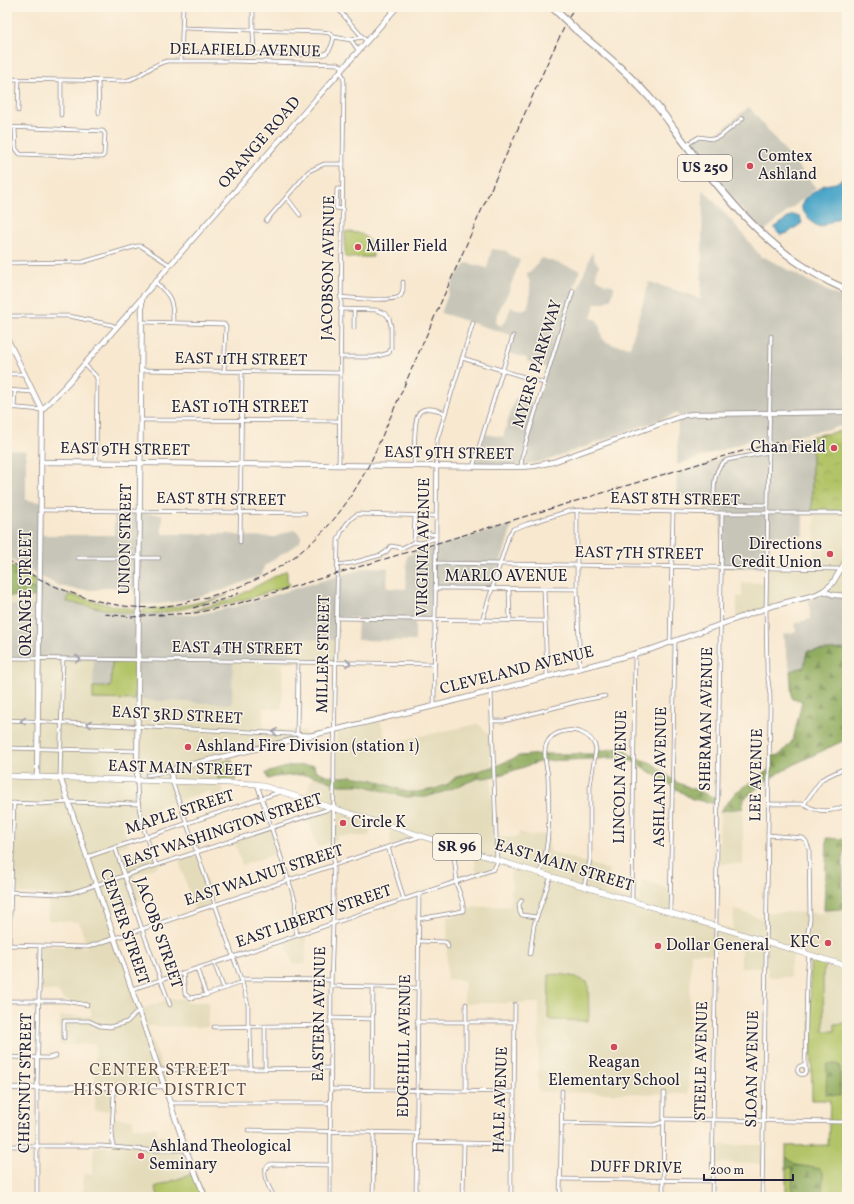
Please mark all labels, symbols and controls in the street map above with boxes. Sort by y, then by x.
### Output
street label: DELAFIELD AVENUE [169,39,321,63]
street label: ORANGE ROAD [214,92,306,194]
place label: Comtex Ashland [758,146,817,186]
road number: US 250 [678,155,732,181]
marker: Comtex Ashland [745,161,755,171]
street label: JACOBSON AVENUE [317,195,341,341]
place label: Miller Field [366,236,447,258]
marker: Miller Field [353,242,363,252]
street label: MYERS PARKWAY [508,297,568,431]
street label: EAST 11TH STREET [174,348,308,372]
street label: EAST 10TH STREET [171,397,309,419]
place label: Chan Field [751,437,826,459]
street label: EAST 9TH STREET [60,438,190,462]
street label: EAST 9TH STREET [384,442,514,466]
marker: Chan Field [829,443,839,453]
street label: VIRGINIA AVENUE [412,477,436,617]
street label: UNION STREET [114,483,138,595]
street label: EAST 8TH STREET [156,488,286,512]
street label: EAST 8TH STREET [610,488,740,512]
street label: ORANGE STREET [16,530,38,656]
place label: Directions Credit Union [731,534,822,574]
street label: EAST 7TH STREET [574,542,704,566]
marker: Directions Credit Union [825,549,835,559]
street label: MARLO AVENUE [445,566,567,588]
street label: MILLER STREET [312,595,336,713]
street label: EAST 4TH STREET [171,637,303,661]
street label: CLEVELAND AVENUE [438,641,596,701]
street label: SHERMAN AVENUE [695,647,719,791]
one-way arrow [75,655,81,663]
one-way arrow [345,659,351,667]
street label: EAST 3RD STREET [111,702,243,730]
street label: ASHLAND AVENUE [649,706,673,848]
street label: LINCOLN AVENUE [609,710,633,844]
one-way arrow [20,717,26,725]
one-way arrow [86,719,92,728]
one-way arrow [272,728,278,736]
street label: LEE AVENUE [745,728,769,822]
place label: Ashland Fire Division (station 1) [196,736,419,758]
marker: Ashland Fire Division (station 1) [183,742,193,752]
street label: EAST MAIN STREET [108,755,252,783]
street label: MAPLE STREET [123,785,237,841]
street label: EAST WASHINGTON STREET [121,788,325,874]
place label: Circle K [351,812,406,834]
marker: Circle K [338,818,348,828]
road number: SR 96 [433,834,481,860]
street label: EAST MAIN STREET [492,834,636,898]
street label: EAST WALNUT STREET [182,840,346,912]
street label: CENTER STREET [94,866,154,988]
street label: JACOBS STREET [129,874,187,992]
street label: EAST LIBERTY STREET [233,880,395,954]
place label: KFC [790,932,820,954]
place label: Dollar General [666,935,770,957]
marker: KFC [823,938,833,948]
marker: Dollar General [653,941,663,951]
street label: EASTERN AVENUE [308,946,332,1082]
street label: EDGEHILL AVENUE [393,974,417,1118]
street label: STEELE AVENUE [690,1001,714,1121]
street label: SLOAN AVENUE [741,1010,765,1128]
street label: CHESTNUT STREET [14,1013,38,1153]
marker: Reagan Elementary School [609,1042,619,1052]
street label: HALE AVENUE [488,1046,514,1154]
place label: Reagan Elementary School [548,1052,680,1092]
district label: CENTER STREET HISTORIC DISTRICT [73,1059,247,1102]
place label: Ashland Theological Seminary [149,1136,292,1176]
marker: Ashland Theological Seminary [136,1151,146,1161]
street label: DUFF DRIVE [590,1156,682,1180]
scale bar [704,1156,793,1182]
text: 200 m [710,1163,744,1179]

